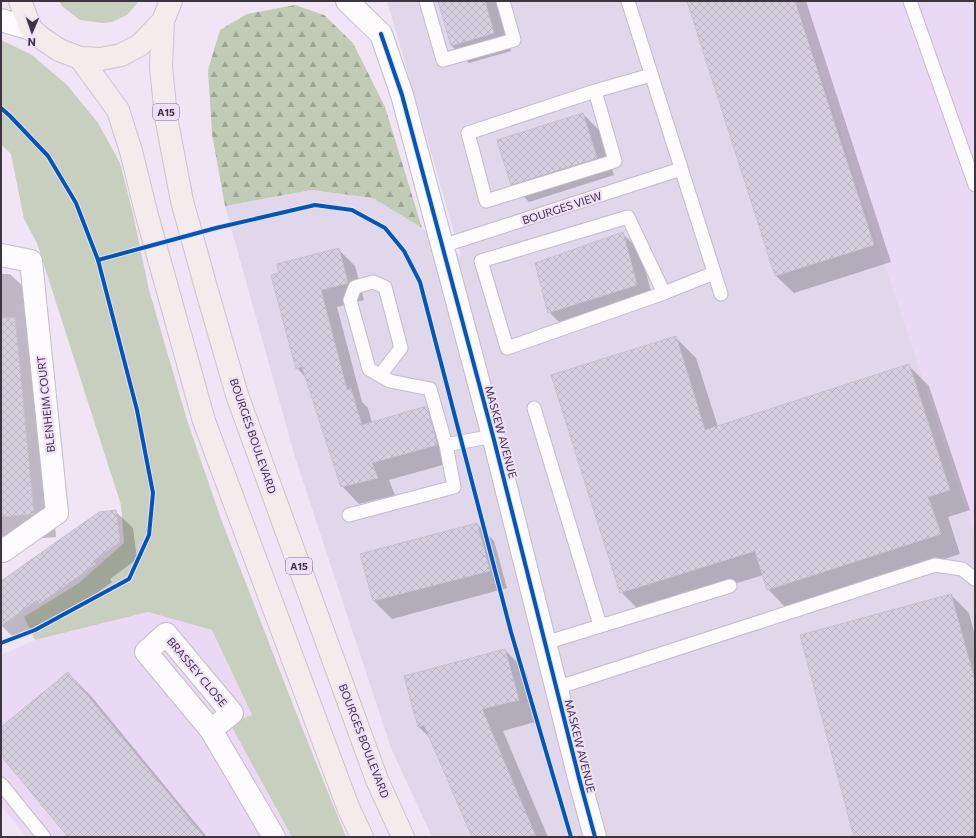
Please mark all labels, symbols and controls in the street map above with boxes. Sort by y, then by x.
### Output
north arrow [12,12,52,52]
text: N [27,36,36,49]
road number: A15 [153,104,179,120]
street label: BOURGES VIEW [520,189,603,227]
street label: BLENHEIM COURT [34,355,57,453]
street label: BOURGES BOULEVARD [228,376,279,495]
street label: MASKEW AVENUE [483,384,520,480]
road number: A15 [286,558,312,574]
street label: BRASSEY CLOSE [165,634,230,709]
street label: BOURGES BOULEVARD [337,682,392,800]
street label: MASKEW AVENUE [563,698,598,794]

